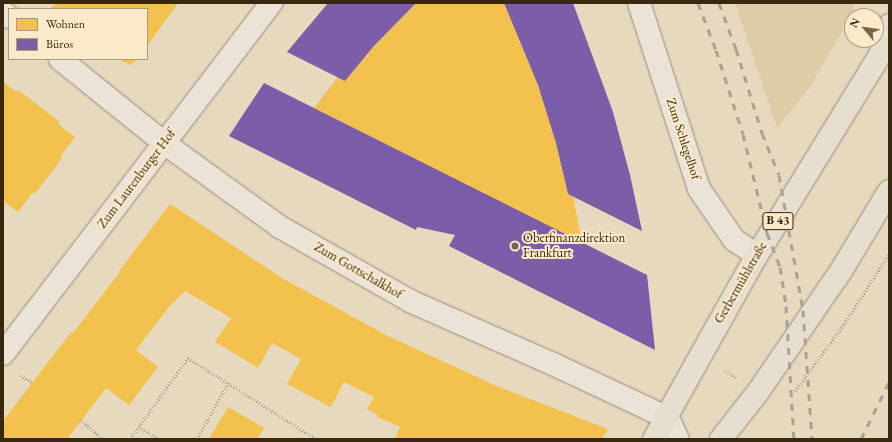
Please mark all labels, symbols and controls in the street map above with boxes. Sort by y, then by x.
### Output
legend [8,8,148,60]
north arrow [844,8,884,48]
text: N [846,15,863,30]
text: Wohnen [46,16,85,32]
text: Büros [46,36,73,52]
street label: Zum Schlegelhof [662,96,704,182]
street label: Zum Laurenburger Hof [95,126,179,232]
road number: B 43 [762,211,794,231]
place label: Oberfinanzdirektion Frankfurt [523,231,625,262]
street label: Zum Gottschalkhof [311,239,405,303]
street label: Gerbermühlstraße [711,240,771,326]
marker: Oberfinanzdirektion Frankfurt [510,241,520,251]

